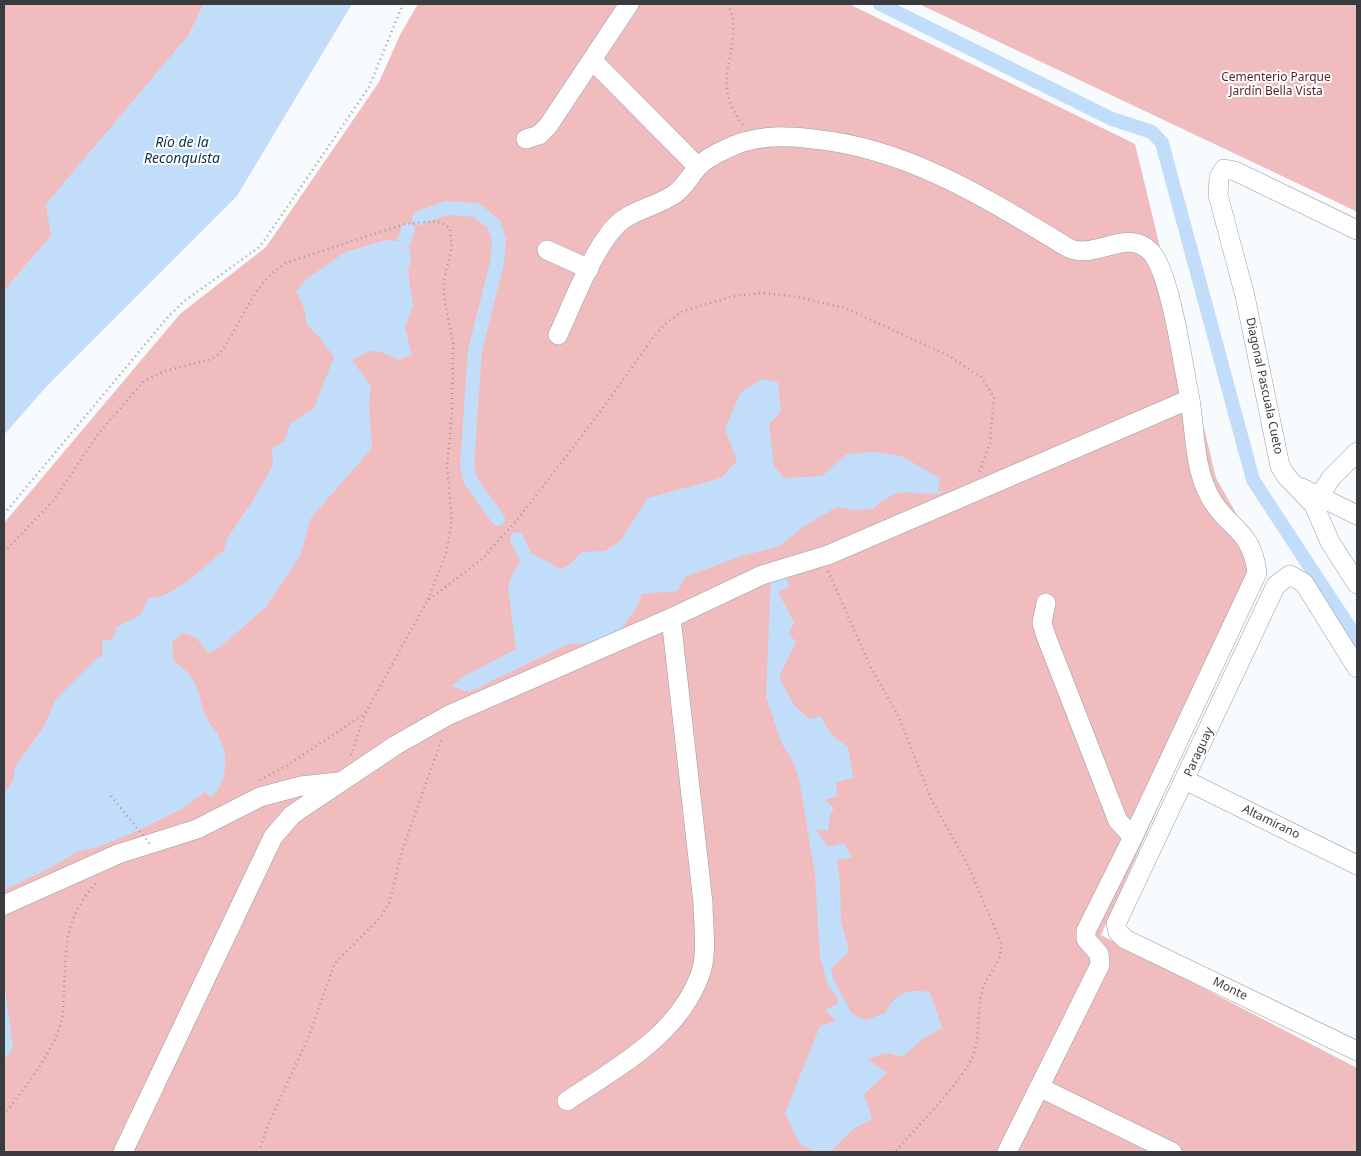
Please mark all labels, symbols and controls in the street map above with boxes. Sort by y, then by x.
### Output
park label: Cementerio Parque Jardín Bella Vista [1221,71,1331,99]
water label: Río de la Reconquista [144,135,220,168]
street label: Diagonal Pascuala Cueto [1242,316,1286,456]
street label: Paraguay [1181,725,1217,779]
street label: Altamirano [1240,802,1302,842]
street label: Monte [1210,974,1250,1004]

